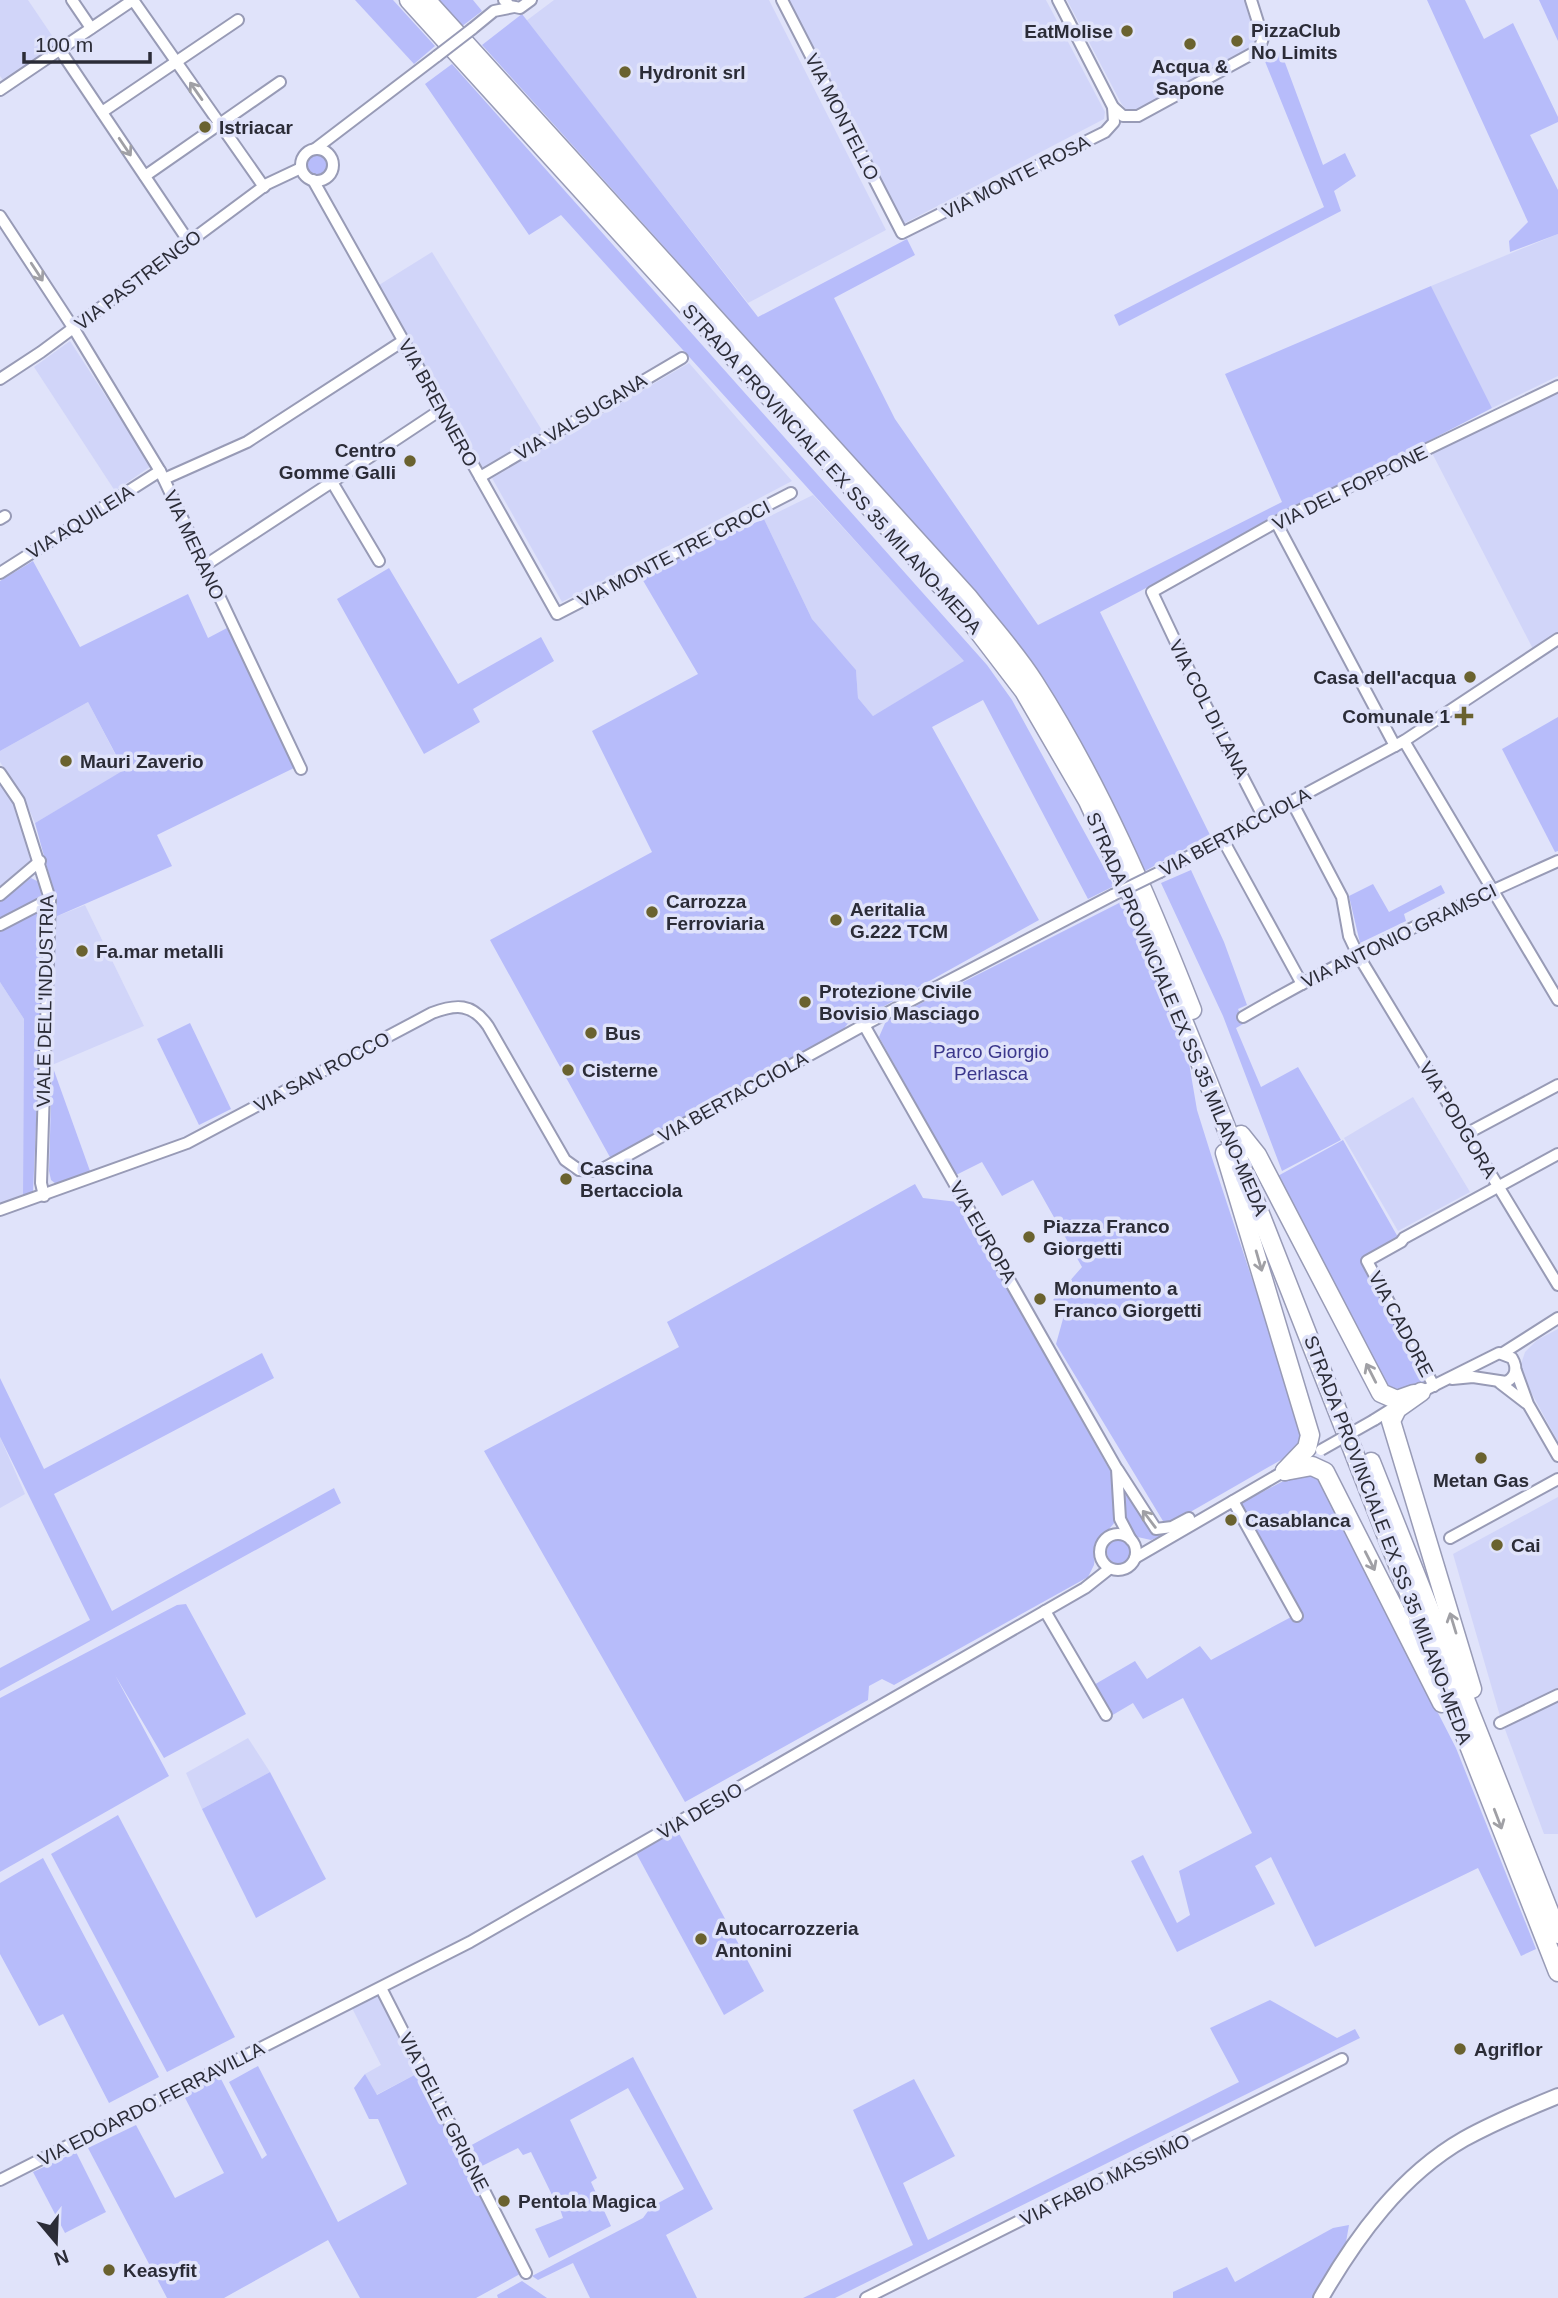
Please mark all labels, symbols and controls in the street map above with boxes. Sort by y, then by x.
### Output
place label: PizzaClub No Limits [1251,20,1341,63]
scale bar [24,21,150,65]
place label: EatMolise [1024,21,1113,42]
marker: EatMolise [1119,23,1135,39]
text: 100 m [35,33,93,56]
marker: PizzaClub No Limits [1229,33,1245,49]
marker: Acqua & Sapone [1182,36,1198,52]
street label: VIA MONTELLO [801,50,883,184]
place label: Acqua & Sapone [1151,56,1229,99]
place label: Hydronit srl [639,62,746,83]
marker: Hydronit srl [617,64,633,80]
one-way arrow [189,82,203,101]
place label: Istriacar [219,117,294,138]
marker: Istriacar [197,119,213,135]
street label: VIA MONTE ROSA [939,131,1093,223]
one-way arrow [118,137,132,156]
street label: VIA PASTRENGO [71,226,205,334]
one-way arrow [30,262,44,281]
street label: STRADA PROVINCIALE EX SS 35 MILANO-MEDA [678,300,986,638]
street label: VIA BRENNERO [394,336,482,470]
street label: VIA VALSUGANA [511,369,651,465]
place label: Centro Gomme Galli [279,440,396,483]
street label: VIA DEL FOPPONE [1269,441,1431,535]
marker: Centro Gomme Galli [402,453,418,469]
street label: VIA AQUILEIA [23,481,137,563]
street label: VIA MERANO [159,487,229,603]
street label: VIA MONTE TRE CROCI [574,496,774,612]
street label: VIA COL DI LANA [1165,636,1253,782]
place label: Casa dell'acqua [1313,667,1456,688]
marker: Casa dell'acqua [1462,669,1478,685]
place label: Comunale 1 [1342,706,1450,727]
marker: Comunale 1 [1456,708,1472,724]
place label: Mauri Zaverio [80,751,204,772]
marker: Mauri Zaverio [58,753,74,769]
street label: VIA BERTACCIOLA [1156,783,1314,881]
street label: STRADA PROVINCIALE EX SS 35 MILANO-MEDA [1082,809,1272,1219]
street label: VIA ANTONIO GRAMSCI [1298,880,1500,992]
place label: Carrozza Ferroviaria [666,891,765,934]
street label: VIALE DELL'INDUSTRIA [33,894,57,1108]
place label: Aeritalia G.222 TCM [850,899,948,942]
marker: Carrozza Ferroviaria [644,904,660,920]
marker: Aeritalia G.222 TCM [828,912,844,928]
place label: Fa.mar metalli [96,941,224,962]
marker: Fa.mar metalli [74,943,90,959]
place label: Protezione Civile Bovisio Masciago [819,981,980,1024]
marker: Protezione Civile Bovisio Masciago [797,994,813,1010]
place label: Bus [605,1023,641,1044]
marker: Bus [583,1025,599,1041]
street label: VIA SAN ROCCO [251,1028,393,1116]
park label: Parco Giorgio Perlasca [933,1041,1049,1084]
street label: VIA BERTACCIOLA [655,1047,811,1147]
street label: VIA PODGORA [1415,1058,1501,1182]
place label: Cisterne [582,1060,658,1081]
marker: Cisterne [560,1062,576,1078]
place label: Cascina Bertacciola [580,1158,683,1201]
marker: Cascina Bertacciola [558,1171,574,1187]
street label: VIA EUROPA [945,1178,1021,1287]
place label: Piazza Franco Giorgetti [1043,1216,1170,1259]
marker: Piazza Franco Giorgetti [1021,1229,1037,1245]
one-way arrow [1254,1250,1267,1272]
street label: VIA CADORE [1364,1268,1438,1380]
place label: Monumento a Franco Giorgetti [1054,1278,1202,1321]
marker: Monumento a Franco Giorgetti [1032,1291,1048,1307]
street label: STRADA PROVINCIALE EX SS 35 MILANO-MEDA [1300,1333,1476,1748]
one-way arrow [1363,1363,1377,1384]
marker: Metan Gas [1473,1450,1489,1466]
place label: Metan Gas [1433,1470,1529,1491]
one-way arrow [1141,1510,1156,1529]
place label: Casablanca [1245,1510,1351,1531]
marker: Casablanca [1223,1512,1239,1528]
place label: Cai [1511,1535,1541,1556]
marker: Cai [1489,1537,1505,1553]
one-way arrow [1364,1550,1377,1571]
one-way arrow [1445,1613,1458,1635]
street label: VIA DESIO [654,1778,746,1844]
one-way arrow [1492,1808,1505,1830]
place label: Autocarrozzeria Antonini [715,1918,859,1961]
marker: Autocarrozzeria Antonini [693,1931,709,1947]
street label: VIA DELLE GRIGNE [395,2029,493,2195]
street label: VIA EDOARDO FERRAVILLA [34,2038,268,2170]
place label: Agriflor [1474,2039,1543,2060]
marker: Agriflor [1452,2041,1468,2057]
street label: VIA FABIO MASSIMO [1017,2130,1193,2230]
place label: Pentola Magica [518,2191,657,2212]
marker: Pentola Magica [496,2193,512,2209]
north arrow [21,2207,91,2277]
text: N [51,2245,71,2270]
place label: Keasyfit [123,2260,198,2281]
marker: Keasyfit [101,2262,117,2278]

